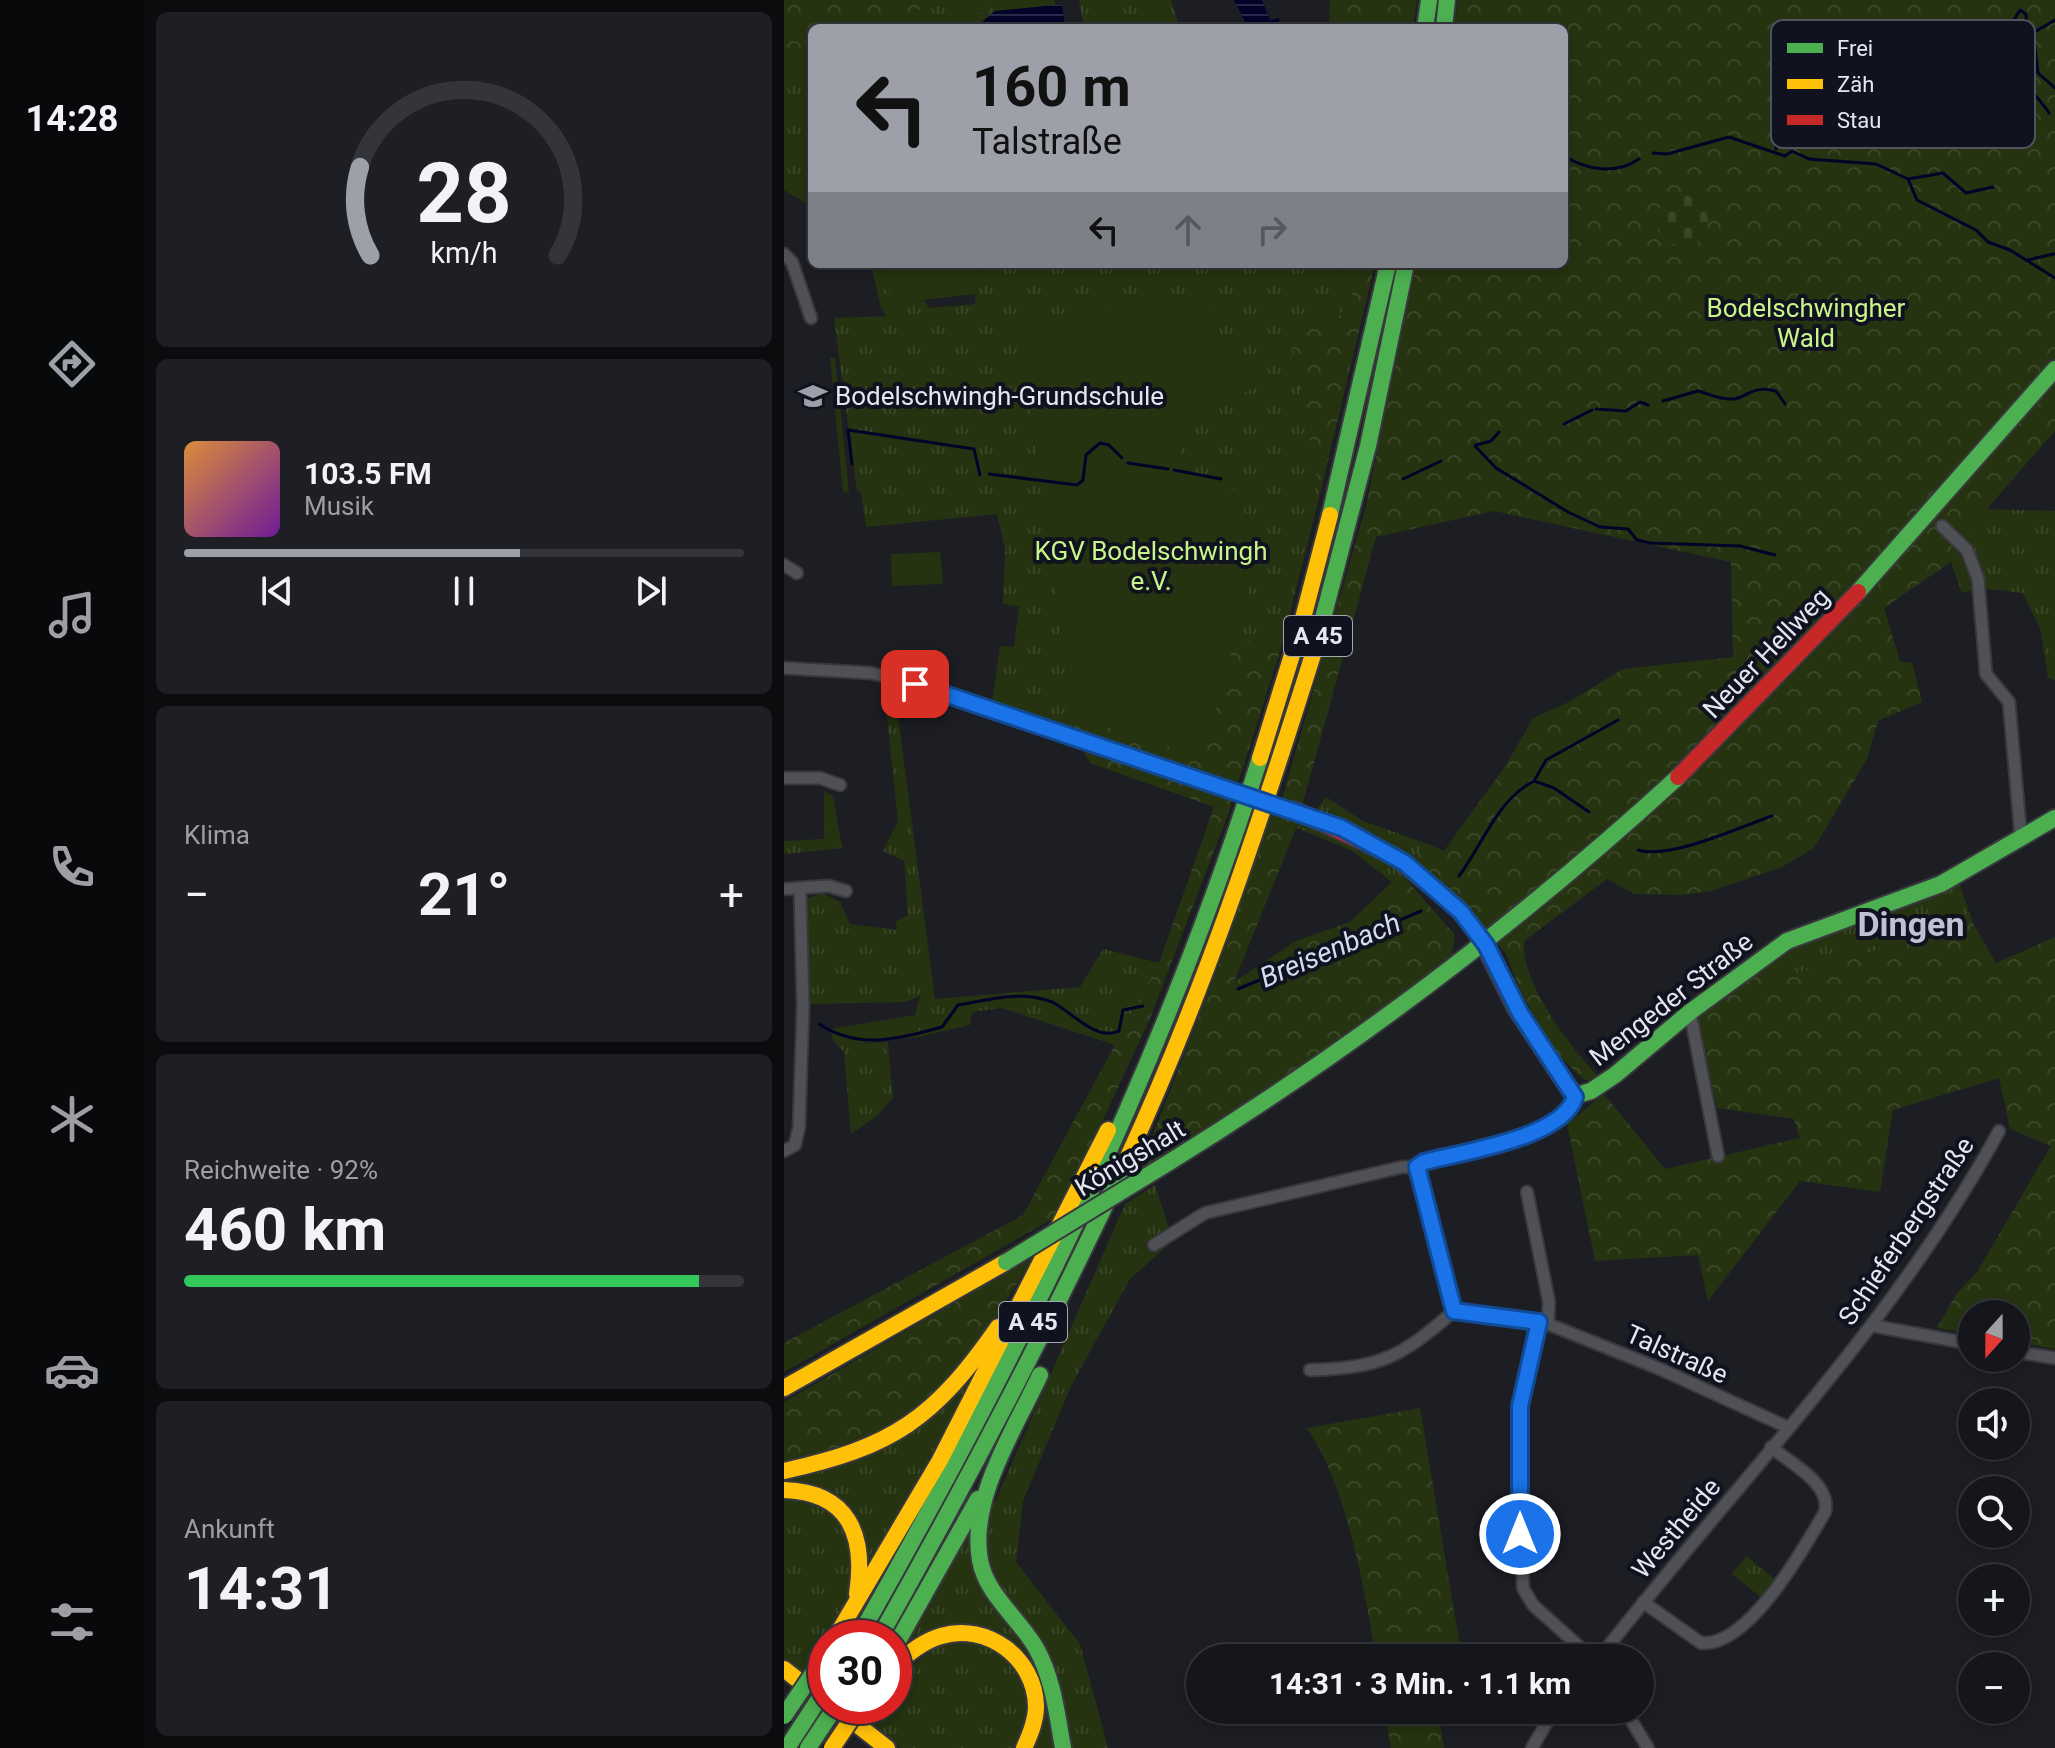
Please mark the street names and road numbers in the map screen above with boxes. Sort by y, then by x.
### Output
street label: Neuer Hellweg [1697,582,1835,724]
road number: A 45 [1284,616,1352,656]
street label: Mengeder Straße [1584,926,1758,1072]
street label: Königshalt [1070,1114,1190,1202]
street label: Schieferbergstraße [1832,1131,1980,1331]
road number: A 45 [999,1302,1067,1342]
street label: Talstraße [1621,1318,1733,1390]
street label: Westheide [1626,1472,1726,1584]

